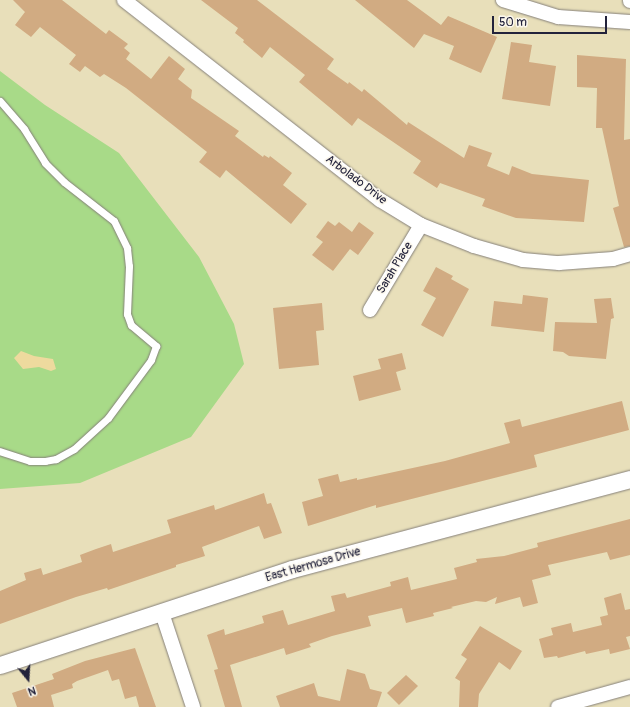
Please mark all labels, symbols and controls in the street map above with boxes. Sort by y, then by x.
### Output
scale bar [494,8,609,34]
text: 50 m [499,15,527,30]
street label: Arbolado Drive [322,152,390,208]
street label: Sarah Place [374,240,416,296]
street label: East Hermosa Drive [264,545,362,585]
north arrow [8,659,48,699]
text: N [26,684,37,698]

